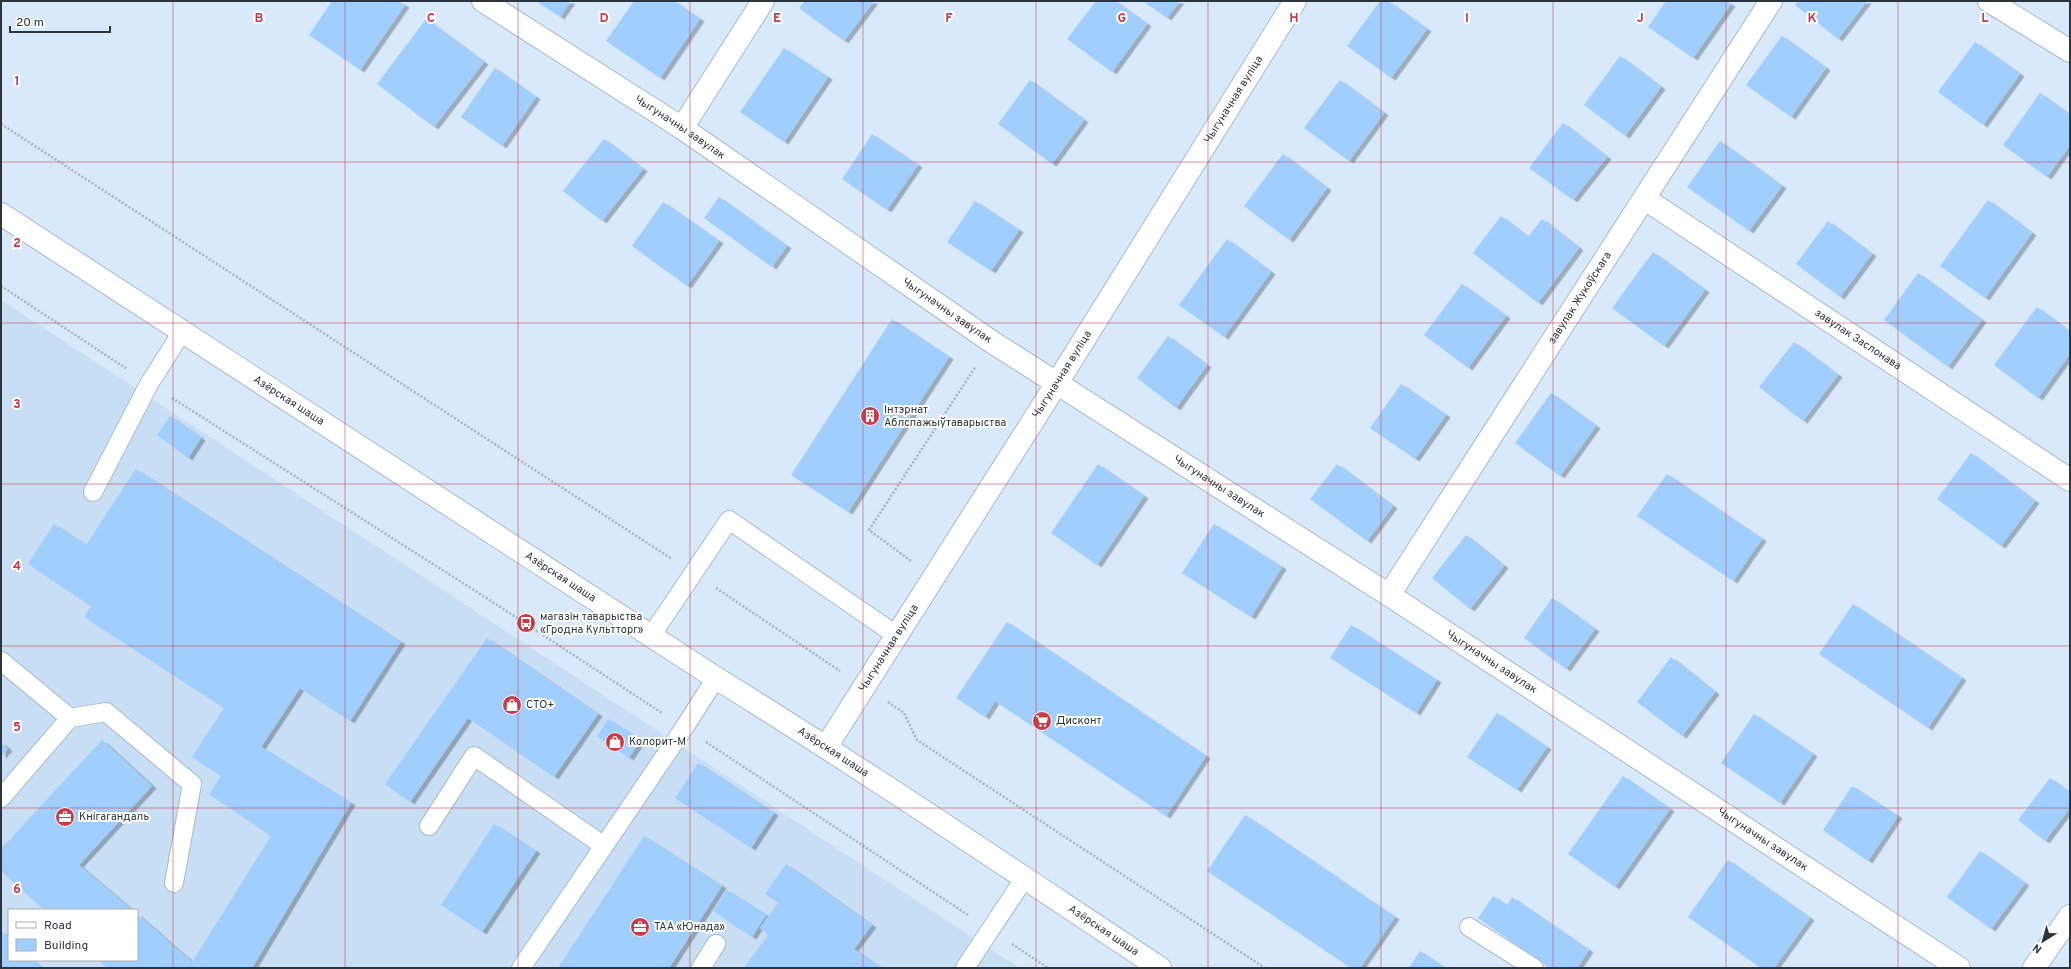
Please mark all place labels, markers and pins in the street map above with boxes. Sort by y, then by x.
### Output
place label: Інтэрнат Аблспажыўтаварыства [884,403,1007,430]
building icon: Інтэрнат Аблспажыўтаварыства [859,405,881,427]
place label: магазін таварыства «Гродна Культторг» [540,610,644,637]
bus stop icon: магазін таварыства «Гродна Культторг» [515,612,537,634]
shop icon: СТО+ [501,694,523,716]
place label: СТО+ [526,698,554,712]
supermarket icon: Дисконт [1031,710,1053,732]
place label: Дисконт [1056,714,1101,728]
shop icon: Колорит-М [604,731,626,753]
place label: Колорит-М [629,735,686,749]
office icon: Кнігагандаль [54,806,76,828]
place label: Кнігагандаль [79,810,149,824]
office icon: ТАА «Юнада» [629,916,651,938]
place label: ТАА «Юнада» [654,920,725,934]

